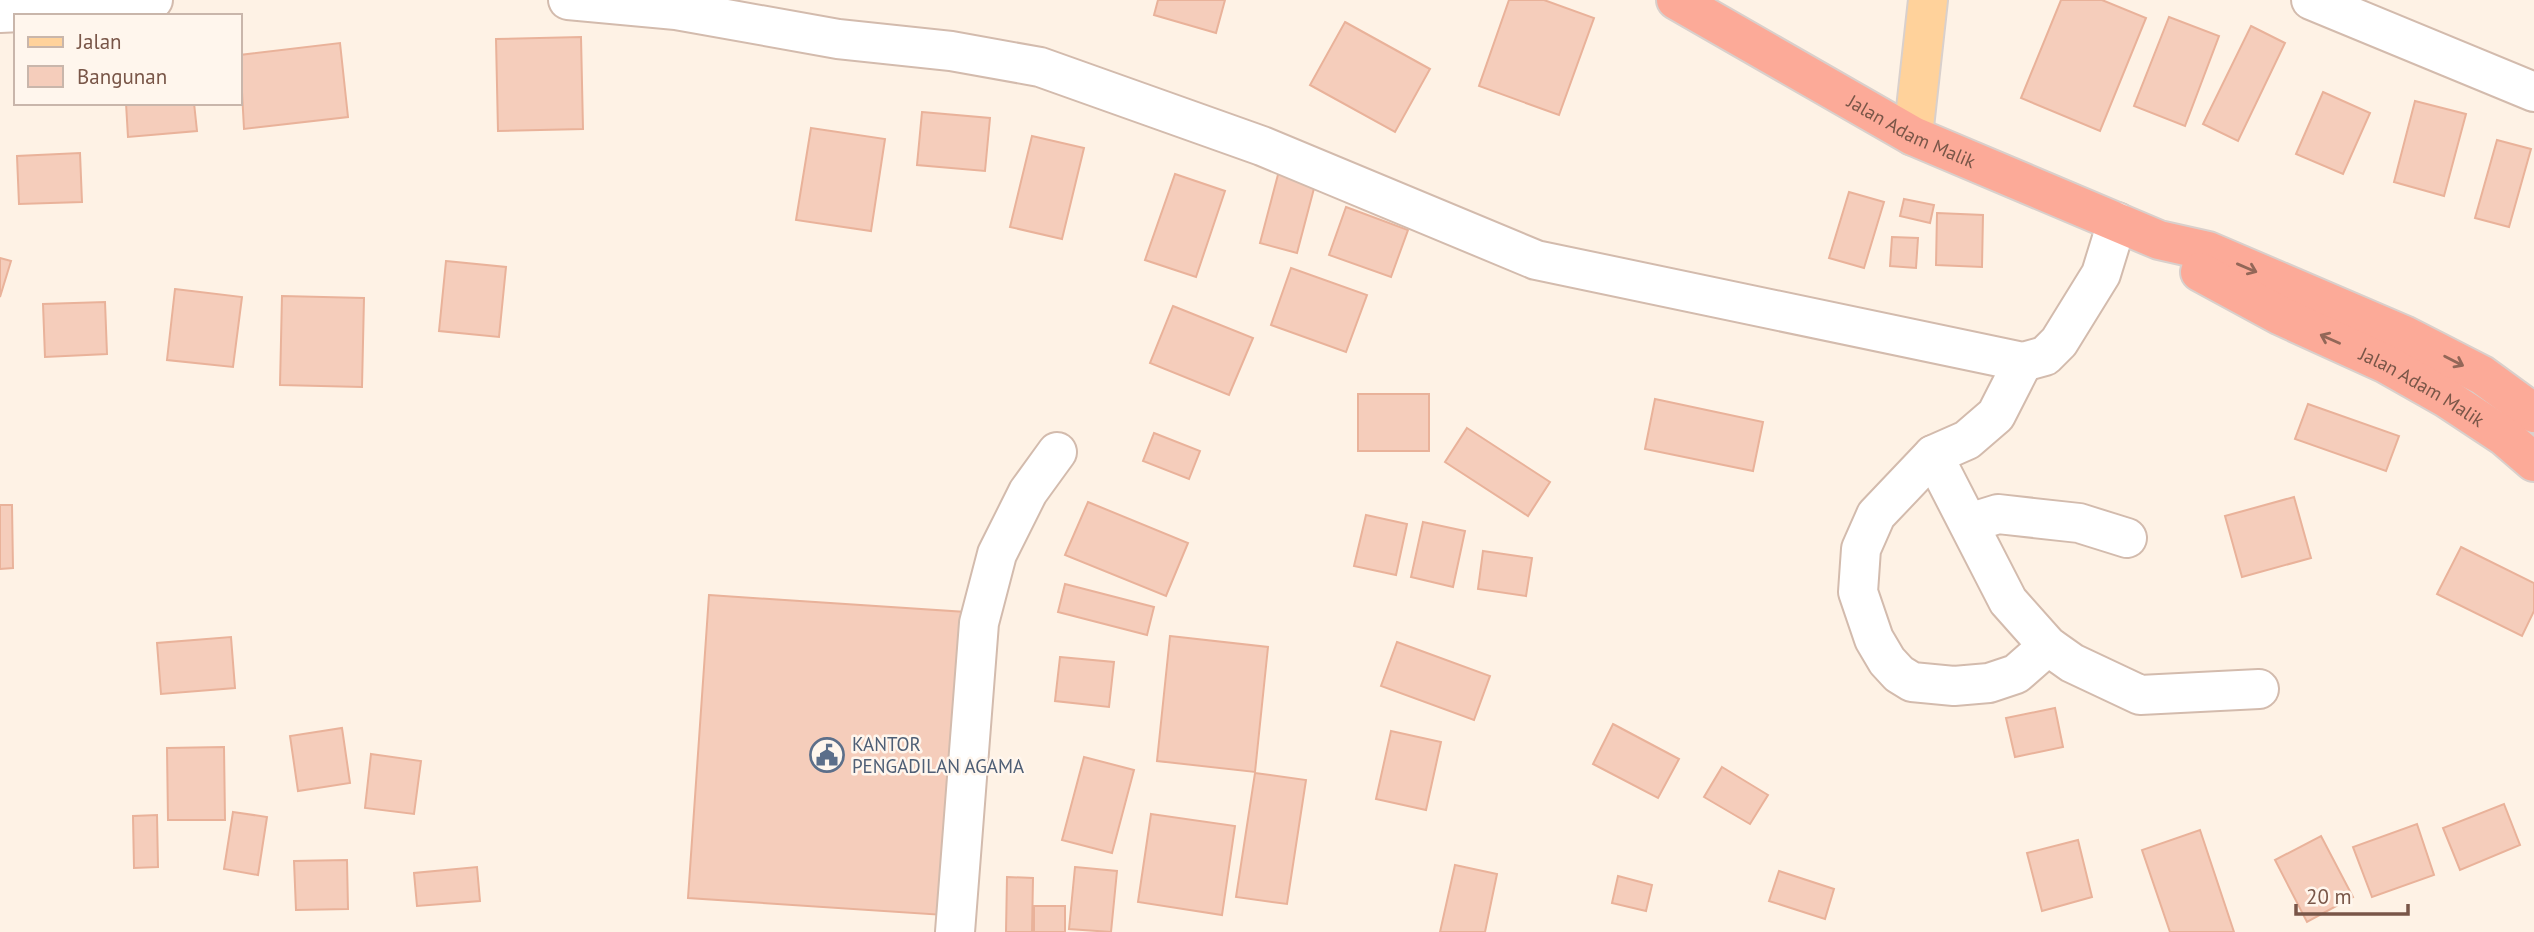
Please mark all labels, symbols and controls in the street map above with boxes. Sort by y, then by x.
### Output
legend [14,14,242,105]
text: Jalan [76,28,122,55]
text: Bangunan [77,63,167,90]
street label: Jalan Adam Malik [1842,89,1979,173]
one-way arrow [2236,262,2257,275]
one-way arrow [2320,332,2341,345]
street label: Jalan Adam Malik [2355,341,2489,432]
one-way arrow [2443,354,2464,368]
place label: KANTOR PENGADILAN AGAMA [852,732,1024,778]
public building icon: KANTOR PENGADILAN AGAMA [808,736,846,774]
scale bar [2296,872,2408,916]
text: 20 m [2306,883,2352,910]

